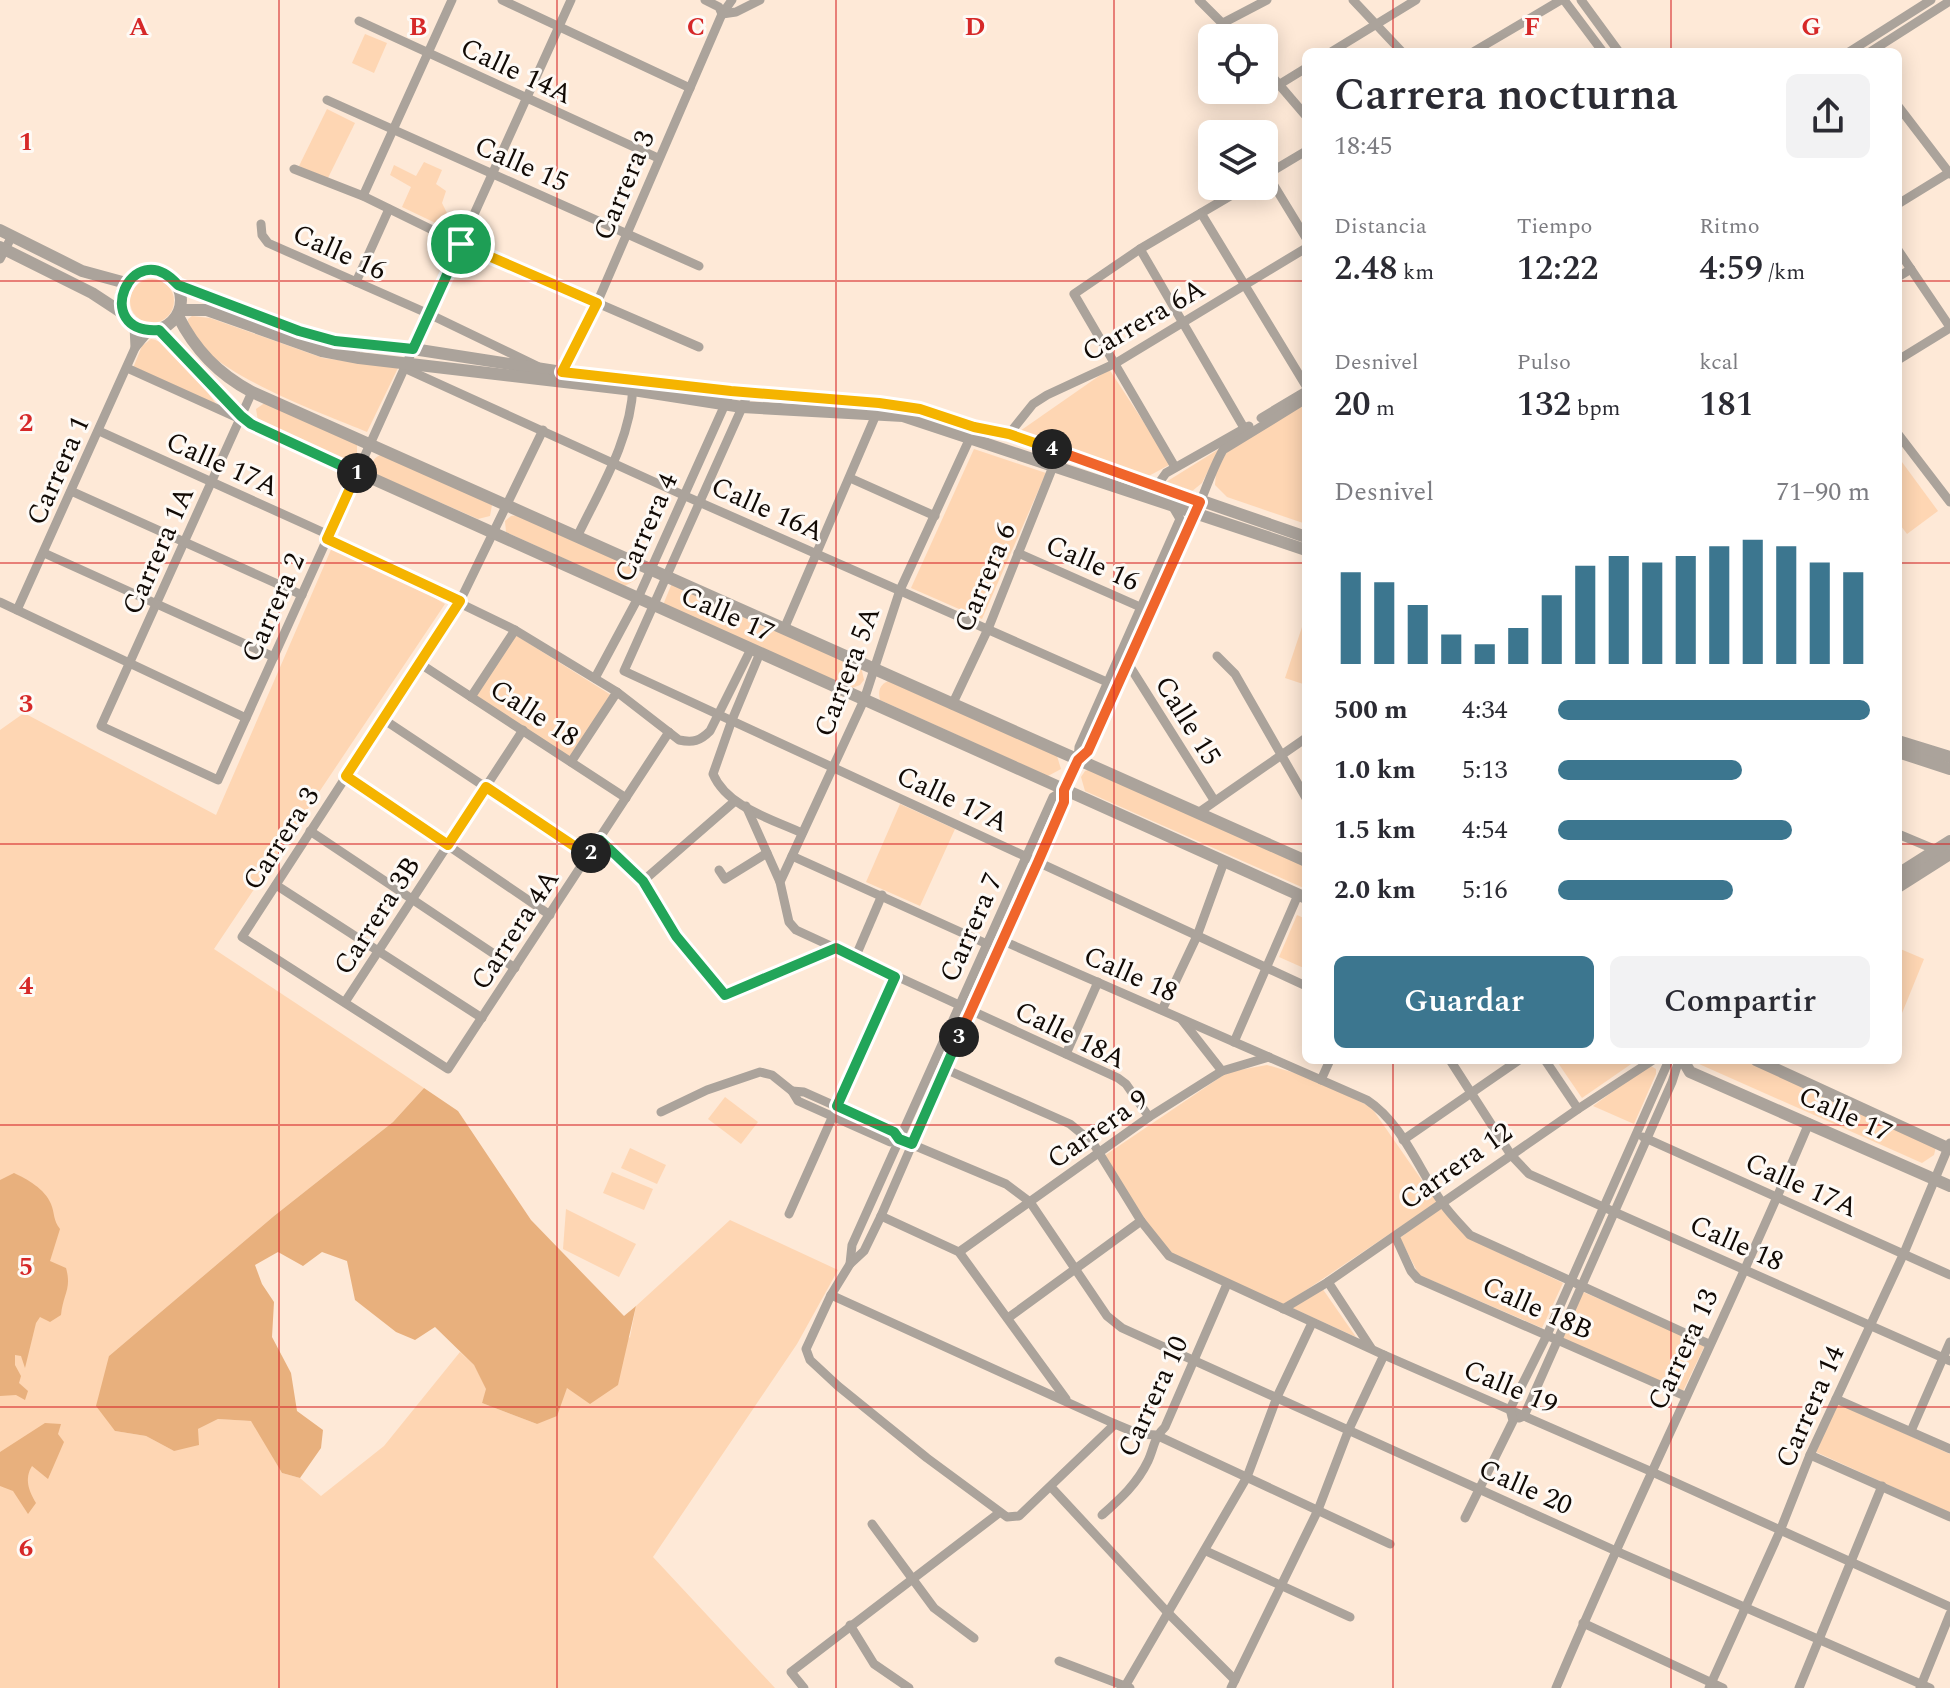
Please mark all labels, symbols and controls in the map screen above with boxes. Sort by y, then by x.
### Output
text: A [129,7,149,47]
text: B [409,7,427,47]
text: C [687,7,705,47]
text: D [965,7,985,47]
text: F [1524,7,1540,47]
text: G [1801,7,1821,47]
map controls [1198,24,1278,200]
button: locate [1198,24,1278,104]
street label: Calle 14A [453,27,580,116]
text: Carrera nocturna [1334,62,1678,129]
button: share [1786,74,1870,158]
button: layers [1198,120,1278,200]
text: 1 [19,122,33,162]
street label: Carrera 3 [582,124,667,247]
street label: Calle 15 [467,125,575,204]
text: 18:45 [1334,126,1393,166]
pin [427,210,495,278]
text: Distancia [1334,210,1427,243]
text: Tiempo [1517,210,1592,243]
text: Ritmo [1699,210,1760,243]
street label: Calle 16 [285,213,393,292]
icon: arrive [439,222,483,266]
text: 2.48 [1334,243,1398,295]
text: 12:22 [1517,243,1598,295]
text: 4:59 [1699,243,1763,295]
text: km [1398,256,1434,289]
text: /km [1763,256,1805,289]
street label: Carrera 6A [1074,267,1214,373]
text: Desnivel [1334,346,1418,379]
text: Pulso [1517,346,1571,379]
text: kcal [1699,346,1739,379]
text: 20 [1334,379,1370,431]
text: 132 [1517,379,1571,431]
text: 181 [1699,379,1754,431]
text: m [1370,392,1395,425]
text: bpm [1571,392,1621,425]
text: 2 [19,403,33,443]
street label: Carrera 1 [15,409,102,532]
street label: Calle 17A [159,420,286,508]
pin: 4 [1032,429,1072,469]
text: 4 [1046,432,1058,465]
pin: 1 [337,453,377,493]
text: 1 [351,456,363,489]
street label: Calle 16A [704,465,831,553]
street label: Carrera 4 [603,466,690,589]
text: Desnivel [1334,472,1434,512]
text: 71–90 m [1776,472,1870,512]
street label: Carrera 1A [111,479,206,622]
street label: Carrera 6 [943,516,1028,639]
street label: Calle 16 [1038,524,1146,603]
street label: Carrera 2 [230,546,317,669]
street label: Calle 17 [673,575,781,654]
street label: Carrera 5A [803,600,892,743]
street label: Calle 15 [1143,667,1232,774]
street label: Calle 18 [481,668,587,758]
text: 3 [19,684,33,724]
text: 500 m [1334,690,1408,730]
text: 4:34 [1462,690,1508,730]
text: 1.0 km [1334,750,1416,790]
text: 5:13 [1462,750,1508,790]
street label: Calle 17A [889,755,1016,844]
street label: Carrera 3 [232,779,331,899]
text: 1.5 km [1334,810,1416,850]
text: 4:54 [1462,810,1508,850]
pin: 2 [571,833,611,873]
text: 2 [585,836,597,869]
street label: Carrera 3B [323,848,432,984]
street label: Carrera 4A [460,861,571,999]
street label: Carrera 7 [928,866,1015,989]
text: 2.0 km [1334,870,1416,910]
text: 5:16 [1462,870,1508,910]
street label: Calle 18 [1076,935,1184,1014]
button: Guardar [1334,956,1594,1048]
button: Compartir [1610,956,1870,1048]
text: 4 [19,966,34,1006]
street label: Calle 18A [1007,990,1134,1081]
pin: 3 [939,1017,979,1057]
text: 3 [953,1020,965,1053]
street label: Calle 17 [1791,1075,1899,1154]
street label: Carrera 9 [1038,1078,1158,1180]
street label: Carrera 12 [1390,1111,1521,1221]
street label: Calle 17A [1738,1141,1865,1229]
street label: Calle 18 [1682,1204,1790,1283]
text: 5 [19,1247,33,1287]
street label: Calle 18B [1475,1265,1600,1352]
street label: Carrera 13 [1636,1282,1730,1418]
street label: Carrera 10 [1106,1329,1200,1465]
street label: Carrera 14 [1764,1339,1856,1475]
street label: Calle 19 [1456,1348,1564,1426]
street label: Calle 20 [1471,1448,1579,1527]
text: 6 [19,1528,33,1568]

